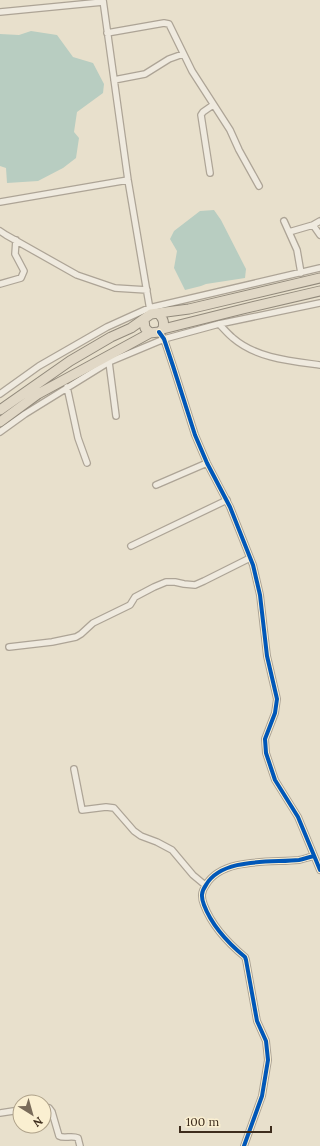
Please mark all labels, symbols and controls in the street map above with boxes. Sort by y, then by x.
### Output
north arrow [12,1094,52,1134]
scale bar [180,1108,271,1134]
text: N [30,1114,46,1130]
text: 100 m [186,1114,219,1129]

